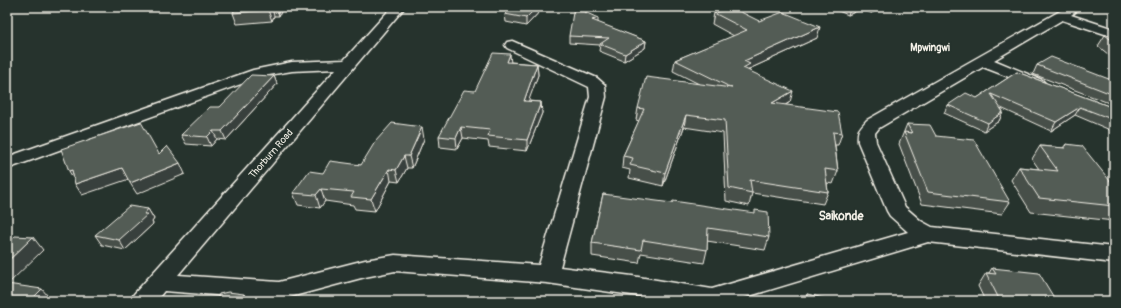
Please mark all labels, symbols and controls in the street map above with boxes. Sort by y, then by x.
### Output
district label: Mpwingwi [910,42,950,54]
street label: Thorburn Road [246,127,296,181]
district label: Saikonde [819,209,864,224]

